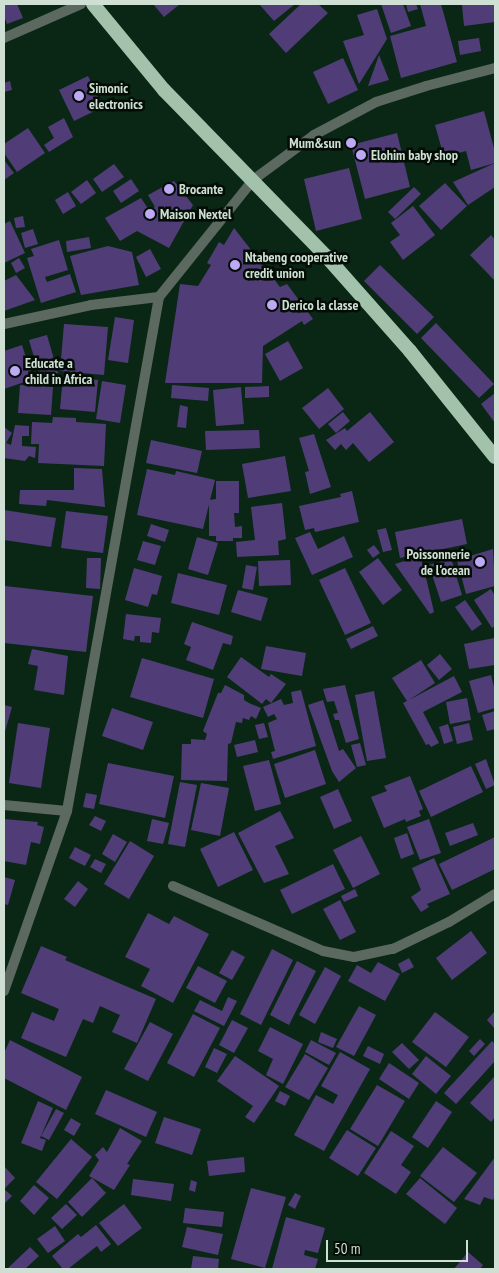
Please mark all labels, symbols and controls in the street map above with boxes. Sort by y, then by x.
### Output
place label: Simonic electronics [89,80,143,112]
marker: Simonic electronics [73,90,85,102]
place label: Mum&sun [289,135,341,151]
marker: Mum&sun [345,137,357,149]
place label: Elohim baby shop [371,147,458,163]
marker: Elohim baby shop [355,149,367,161]
place label: Brocante [179,181,223,197]
marker: Brocante [163,183,175,195]
place label: Maison Nextel [160,206,231,222]
marker: Maison Nextel [144,208,156,220]
place label: Ntabeng cooperative credit union [245,249,348,282]
marker: Ntabeng cooperative credit union [229,259,241,271]
place label: Derico la classe [282,297,358,313]
marker: Derico la classe [266,299,278,311]
place label: Educate a child in Africa [25,355,93,388]
marker: Educate a child in Africa [9,365,21,377]
place label: Poissonnerie de l'ocean [407,546,470,578]
marker: Poissonnerie de l'ocean [474,556,486,568]
scale bar [329,1230,472,1262]
text: 50 m [334,1239,360,1258]

